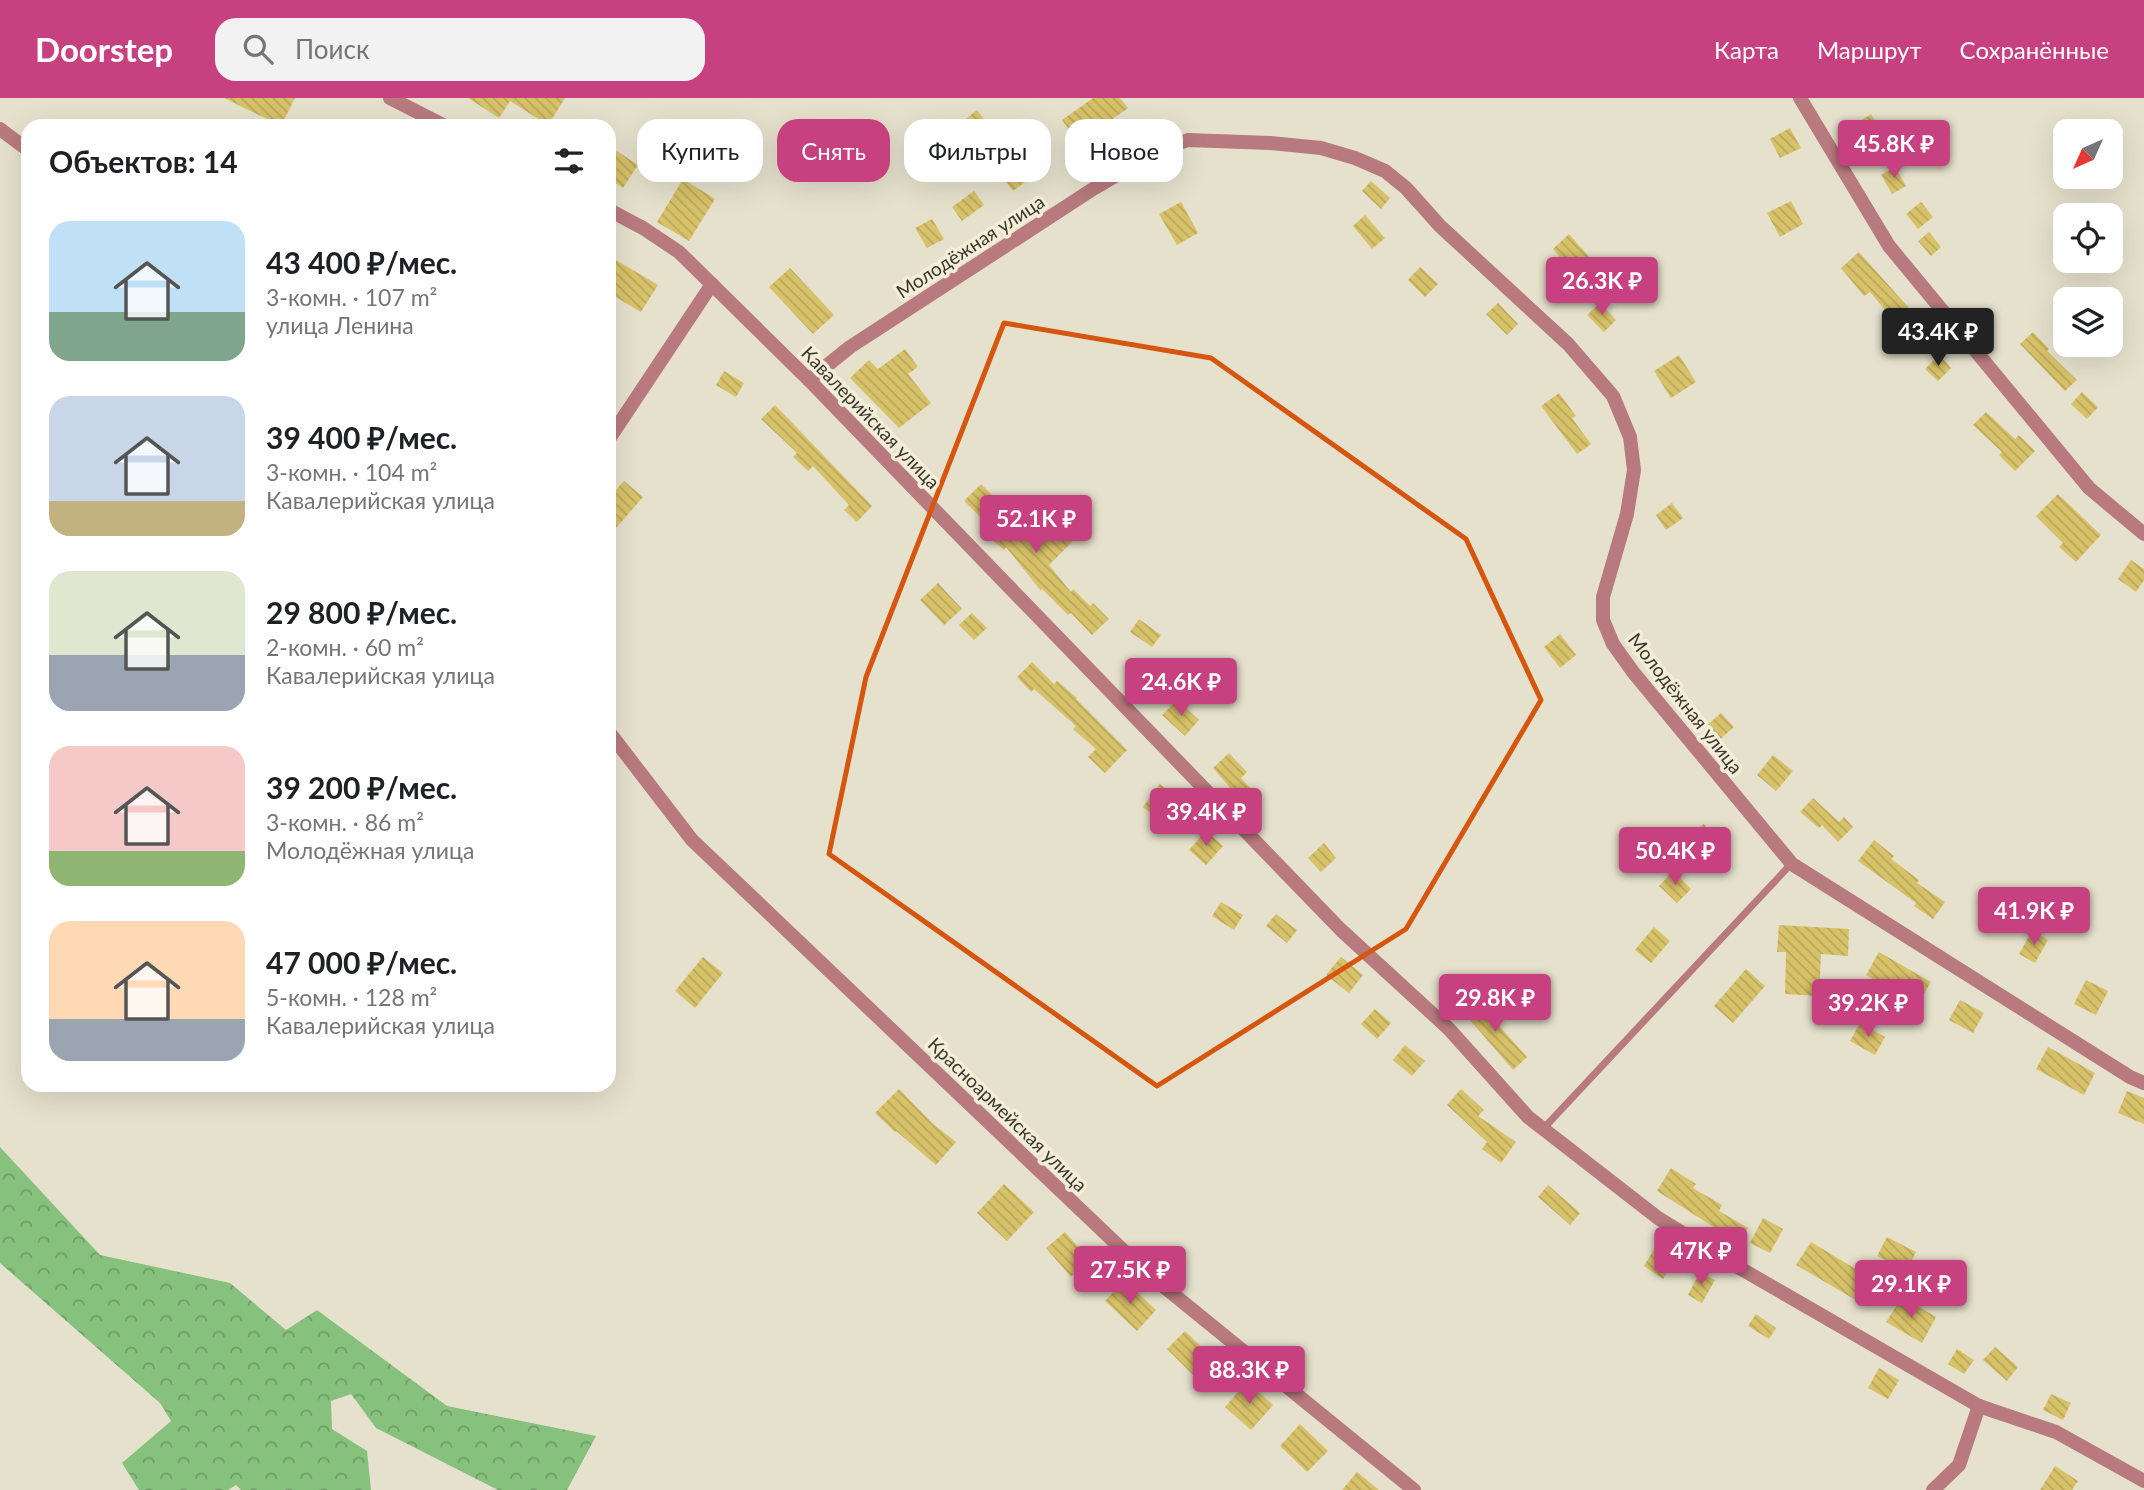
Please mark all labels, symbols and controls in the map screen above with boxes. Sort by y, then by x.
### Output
search box [215,18,705,81]
text: Doorstep [35,29,173,69]
icon: search [239,30,277,68]
text: Поиск [295,33,369,65]
text: Карта [1714,35,1779,64]
text: Маршрут [1817,35,1922,64]
text: Сохранённые [1960,35,2109,64]
chip: Купить [637,119,763,182]
chip: Снять [777,119,890,182]
chip: Фильтры [904,119,1051,182]
chip: Новое [1065,119,1183,182]
north arrow [2053,119,2123,189]
map controls [2053,119,2123,357]
pin: 45.8K ₽ [1829,120,1959,180]
text: 45.8K ₽ [1854,129,1934,157]
icon: filters [550,142,588,180]
text: Объектов: 14 [49,143,238,179]
street label: Молодёжная улица [892,189,1048,303]
button: locate [2053,203,2123,273]
text: 43 400 ₽/мес. [266,244,457,280]
icon: home [105,249,189,333]
pin: 26.3K ₽ [1537,258,1667,317]
text: 26.3K ₽ [1562,266,1642,294]
text: 3-комн. · 107 m² [266,283,437,311]
button: layers [2053,287,2123,357]
pin: 43.4K ₽ [1873,308,2003,368]
text: улица Ленина [266,311,414,339]
text: 43.4K ₽ [1898,317,1978,345]
street label: Кавалерийская улица [797,341,945,493]
text: 39 400 ₽/мес. [266,419,457,455]
icon: home [105,424,189,508]
text: 3-комн. · 104 m² [266,458,437,486]
text: Кавалерийская улица [266,486,495,514]
pin: 52.1K ₽ [971,496,1101,555]
text: 52.1K ₽ [996,504,1076,532]
text: 29 800 ₽/мес. [266,594,457,630]
icon: home [105,599,189,683]
street label: Молодёжная улица [1624,628,1748,778]
text: 2-комн. · 60 m² [266,633,424,661]
pin: 24.6K ₽ [1116,658,1246,718]
text: Кавалерийская улица [266,661,495,689]
text: 24.6K ₽ [1141,667,1221,695]
text: 39 200 ₽/мес. [266,769,457,805]
icon: home [105,774,189,858]
pin: 39.4K ₽ [1141,788,1271,848]
text: 39.4K ₽ [1166,797,1246,825]
text: 3-комн. · 86 m² [266,808,424,836]
pin: 50.4K ₽ [1610,828,1740,887]
text: Молодёжная улица [266,836,474,864]
text: 50.4K ₽ [1635,836,1715,864]
pin: 41.9K ₽ [1969,888,2099,947]
text: 41.9K ₽ [1994,896,2074,924]
text: 47 000 ₽/мес. [266,944,457,980]
icon: home [105,949,189,1033]
pin: 29.8K ₽ [1430,974,1560,1034]
pin: 39.2K ₽ [1803,979,1933,1039]
text: 5-комн. · 128 m² [266,983,437,1011]
text: 29.8K ₽ [1455,983,1535,1011]
text: 39.2K ₽ [1828,988,1908,1016]
text: Кавалерийская улица [266,1011,495,1039]
street label: Красноармейская улица [924,1032,1092,1196]
pin: 47K ₽ [1652,1228,1750,1287]
text: 47K ₽ [1670,1236,1732,1264]
pin: 27.5K ₽ [1065,1246,1195,1306]
text: 27.5K ₽ [1090,1255,1170,1283]
pin: 29.1K ₽ [1846,1260,1976,1320]
text: 29.1K ₽ [1871,1269,1951,1297]
pin: 88.3K ₽ [1184,1346,1314,1406]
text: 88.3K ₽ [1209,1355,1289,1383]

